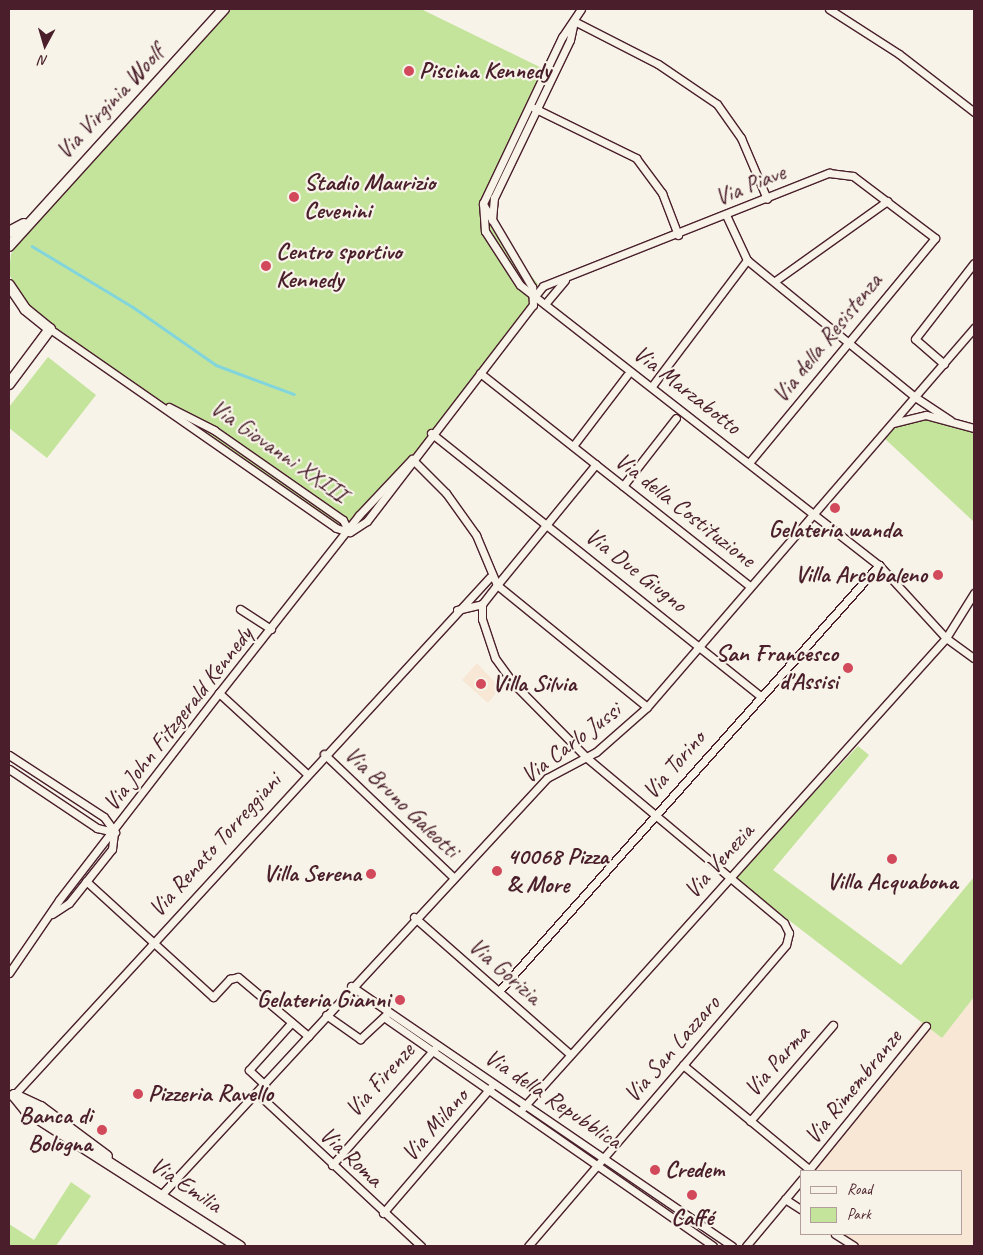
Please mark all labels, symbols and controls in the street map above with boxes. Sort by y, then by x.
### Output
north arrow [20,20,70,70]
street label: Via Virginia Woolf [50,39,170,165]
text: N [38,52,49,69]
place label: Piscina Kennedy [419,57,551,85]
marker: Piscina Kennedy [403,65,415,77]
street label: Via Piave [711,158,789,212]
place label: Stadio Maurizio Cevenini [304,169,435,225]
marker: Stadio Maurizio Cevenini [288,191,300,203]
place label: Centro sportivo Kennedy [276,238,402,294]
marker: Centro sportivo Kennedy [260,260,272,272]
street label: Via della Resistenza [766,267,888,409]
street label: Via Marzabotto [627,339,747,441]
street label: Via Giovanni XXIII [205,393,353,509]
street label: Via della Costituzione [610,447,760,573]
marker: Gelateria wanda [829,502,841,514]
place label: Gelateria wanda [769,516,901,544]
street label: Via Due Giugno [579,521,693,619]
place label: Villa Arcobaleno [796,561,927,589]
marker: Villa Arcobaleno [931,568,945,582]
street label: Via John Fitzgerald Kennedy [97,621,259,817]
place label: San Francesco d'Assisi [715,640,838,696]
marker: San Francesco d'Assisi [842,662,854,674]
place label: Villa Silvia [492,670,577,698]
marker: Villa Silvia [474,677,488,691]
street label: Via Carlo Jussi [516,696,626,790]
street label: Via Torino [636,725,712,805]
street label: Via Bruno Galeotti [338,740,466,864]
street label: Via Renato Torreggiani [143,767,287,923]
street label: Via Venezia [678,817,760,905]
place label: 40068 Pizza & More [507,843,608,899]
marker: Villa Acquabona [886,853,898,865]
place label: Villa Serena [263,860,361,888]
marker: 40068 Pizza & More [491,865,503,877]
marker: Villa Serena [365,868,377,880]
place label: Villa Acquabona [827,868,957,896]
street label: Via Gorizia [463,931,547,1011]
place label: Gelateria Gianni [257,986,390,1014]
street label: Via San Lazzaro [618,989,726,1109]
marker: Gelateria Gianni [394,994,406,1006]
street label: Via Parma [738,1019,816,1103]
street label: Via Rimembranze [798,1024,908,1150]
street label: Via Firenze [339,1037,421,1123]
street label: Via della Repubblica [479,1043,627,1155]
place label: Pizzeria Ravello [148,1080,273,1108]
street label: Via Milano [396,1083,474,1167]
marker: Pizzeria Ravello [132,1088,144,1100]
place label: Banca di Bologna [19,1102,92,1158]
street label: Via Roma [313,1121,389,1193]
marker: Banca di Bologna [96,1124,108,1136]
street label: Via Emilia [145,1151,227,1219]
place label: Credem [665,1156,724,1184]
marker: Credem [649,1164,661,1176]
legend [800,1170,963,1235]
text: Road [847,1180,872,1199]
marker: Caffé [686,1189,698,1201]
place label: Caffé [671,1204,713,1232]
text: Park [847,1205,871,1224]

